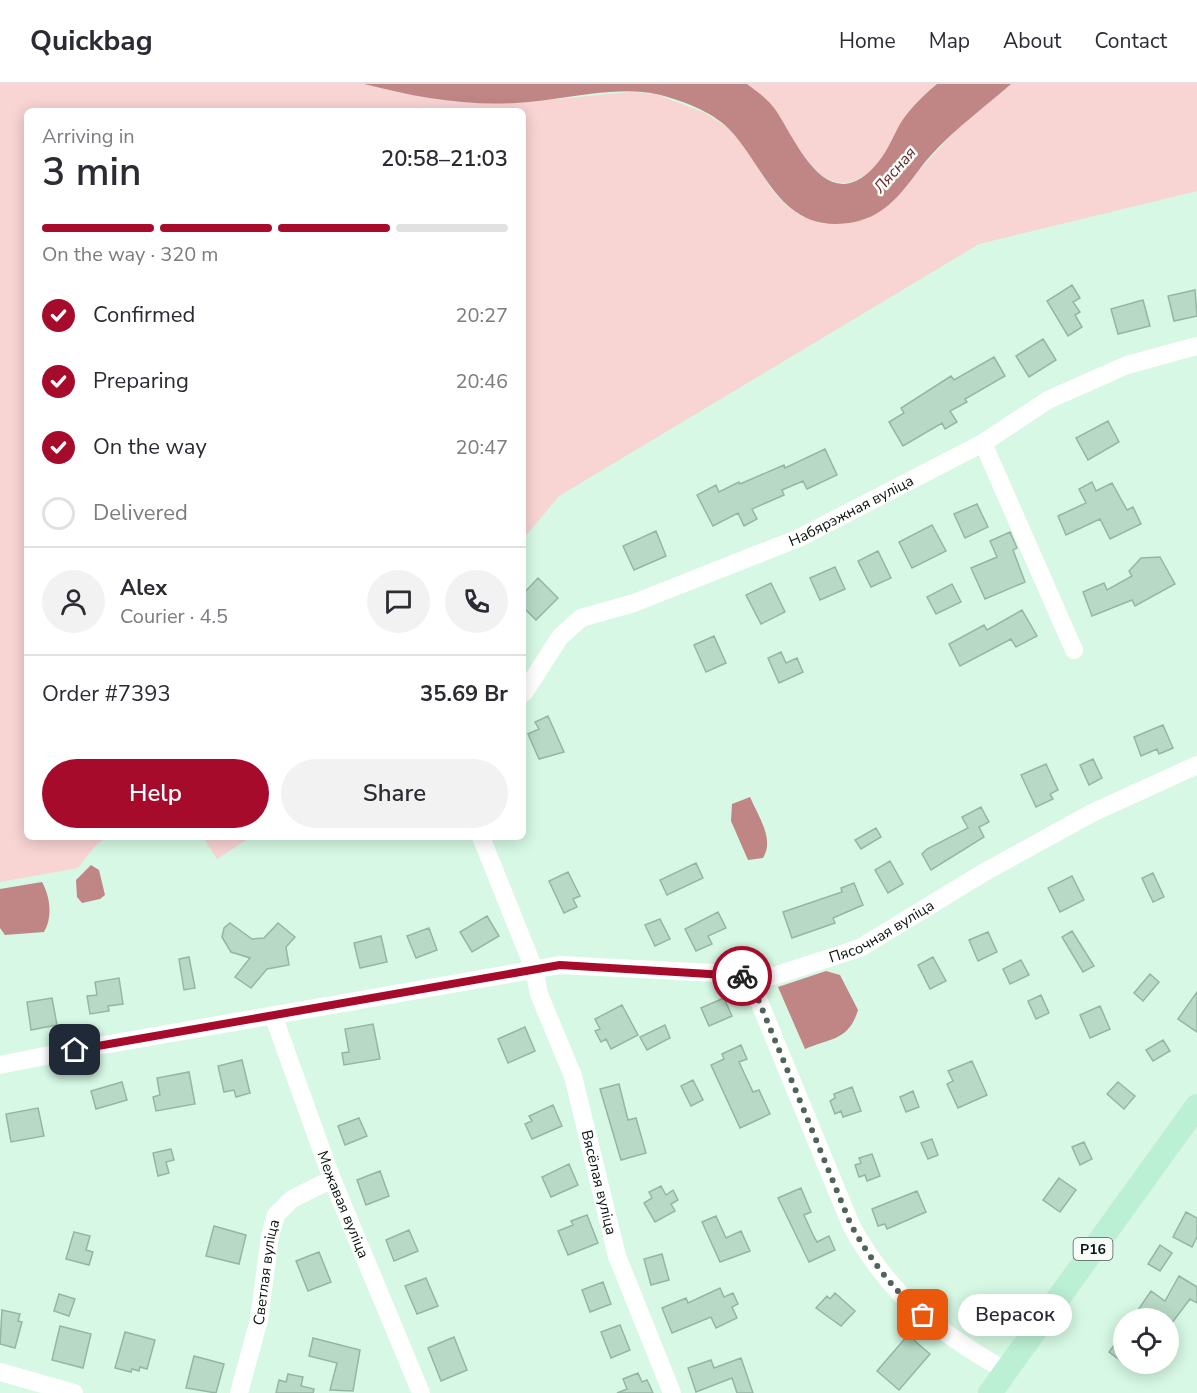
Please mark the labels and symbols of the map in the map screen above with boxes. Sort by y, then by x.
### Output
water label: Лясная [868,142,921,199]
street label: Набярэжная вуліца [786,471,917,551]
street label: Пясочная вуліца [826,895,938,967]
courier [712,946,772,1006]
pin [49,1024,100,1075]
street label: Вясёлая вуліца [577,1128,621,1237]
street label: Межавая вуліца [313,1148,374,1261]
street label: Светлая вуліца [248,1217,284,1328]
road number: Р16 [1074,1238,1112,1260]
pin [897,1289,948,1340]
callout: Верасок [959,1294,1073,1336]

